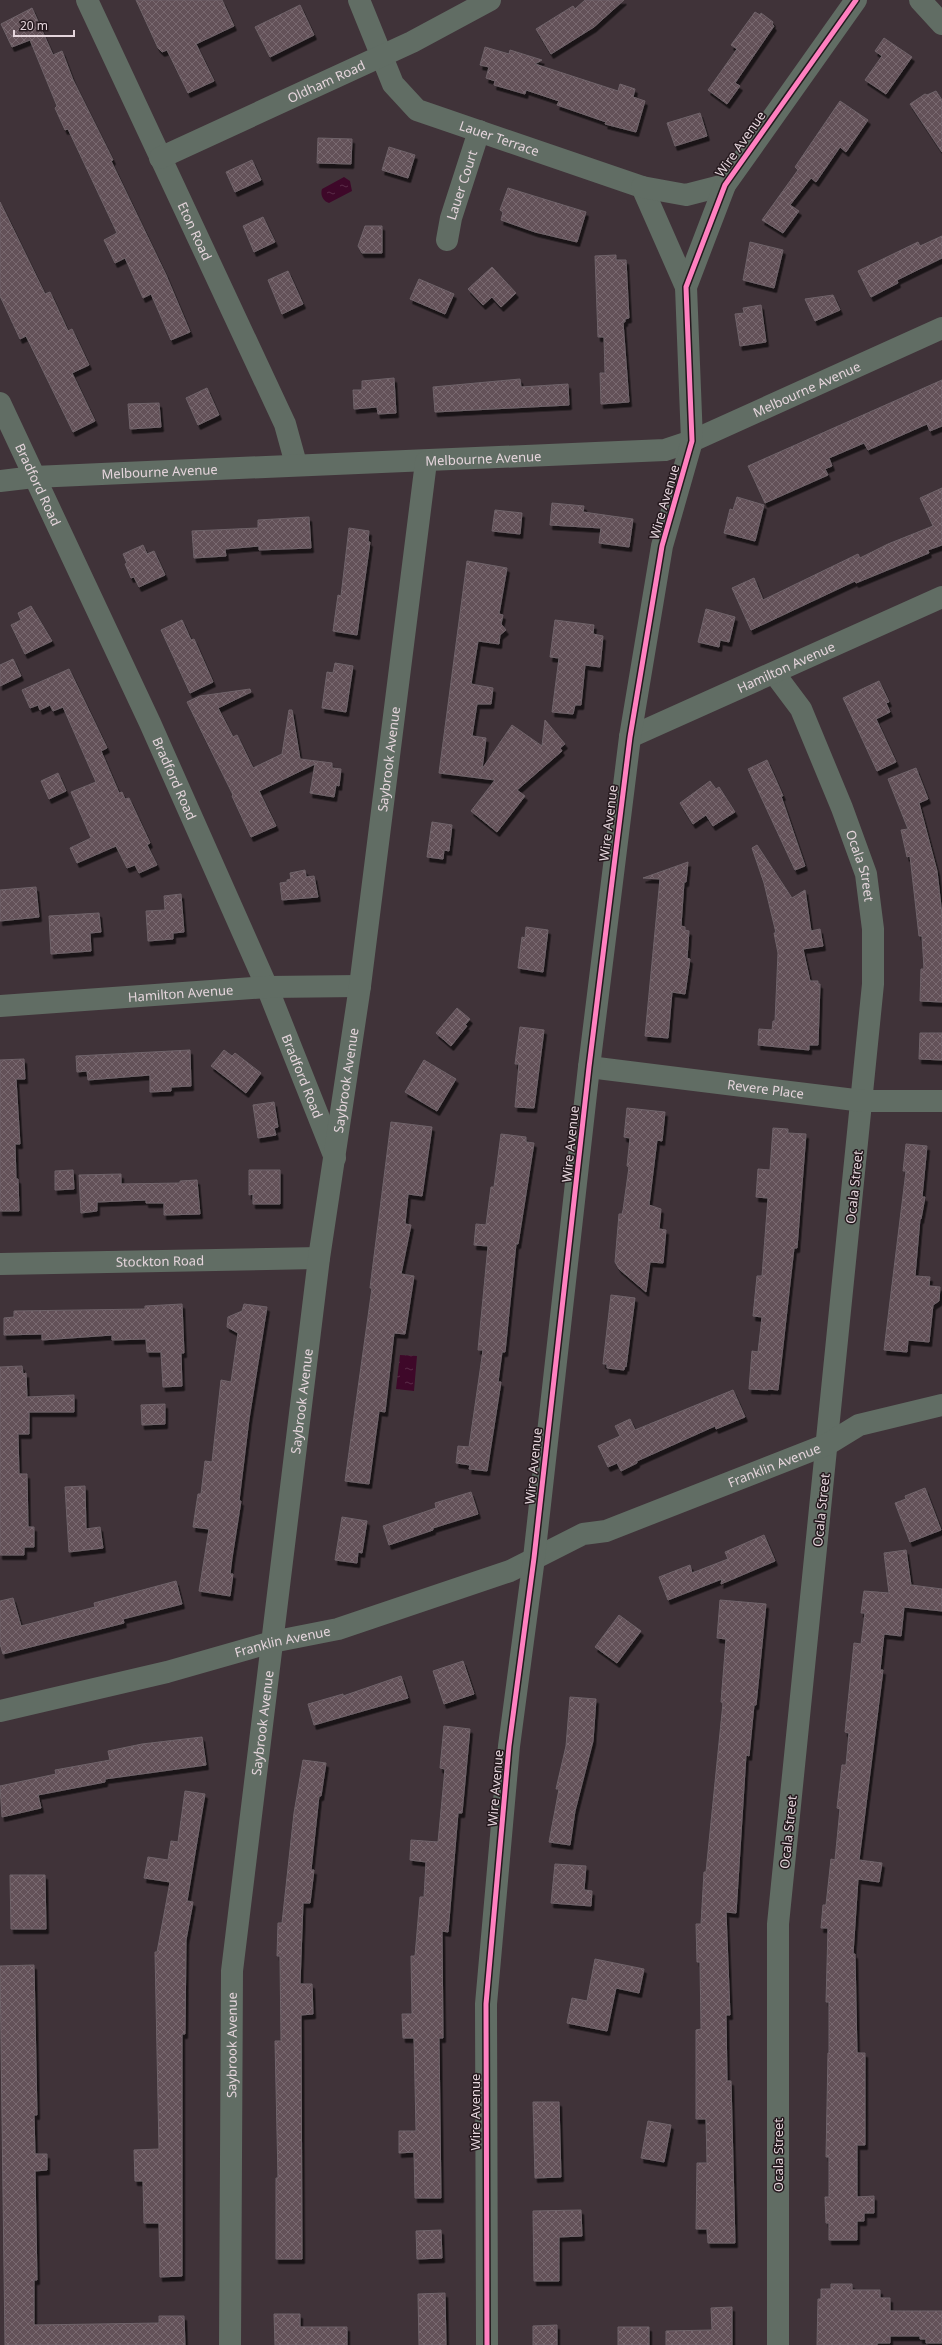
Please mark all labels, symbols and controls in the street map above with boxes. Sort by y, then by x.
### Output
scale bar [14,12,74,38]
text: 20 m [20,17,48,34]
street label: Oldham Road [284,56,368,107]
street label: Wire Avenue [711,107,769,181]
street label: Lauer Terrace [457,116,542,160]
street label: Lauer Court [442,147,481,222]
street label: Eton Road [174,199,216,263]
street label: Melbourne Avenue [750,357,863,421]
street label: Bradford Road [11,440,65,529]
street label: Melbourne Avenue [425,447,542,470]
street label: Melbourne Avenue [101,460,218,483]
street label: Wire Avenue [645,463,683,541]
street label: Hamilton Avenue [734,637,838,697]
street label: Saybrook Avenue [373,705,404,813]
street label: Bradford Road [148,734,201,823]
street label: Wire Avenue [594,784,622,862]
street label: Ocala Street [842,827,878,903]
street label: Hamilton Avenue [127,980,234,1006]
street label: Saybrook Avenue [329,1027,363,1134]
street label: Bradford Road [278,1031,327,1121]
street label: Revere Place [726,1075,805,1103]
street label: Wire Avenue [557,1105,583,1183]
street label: Ocala Street [841,1149,867,1225]
street label: Stockton Road [116,1251,204,1271]
street label: Saybrook Avenue [286,1348,317,1455]
street label: Wire Avenue [520,1427,546,1505]
street label: Franklin Avenue [725,1439,823,1491]
street label: Ocala Street [808,1472,834,1548]
street label: Franklin Avenue [232,1622,332,1661]
street label: Saybrook Avenue [247,1669,278,1777]
street label: Wire Avenue [483,1749,507,1827]
street label: Ocala Street [775,1794,801,1870]
street label: Saybrook Avenue [222,1992,241,2098]
street label: Wire Avenue [466,2074,484,2150]
street label: Ocala Street [769,2118,787,2192]

